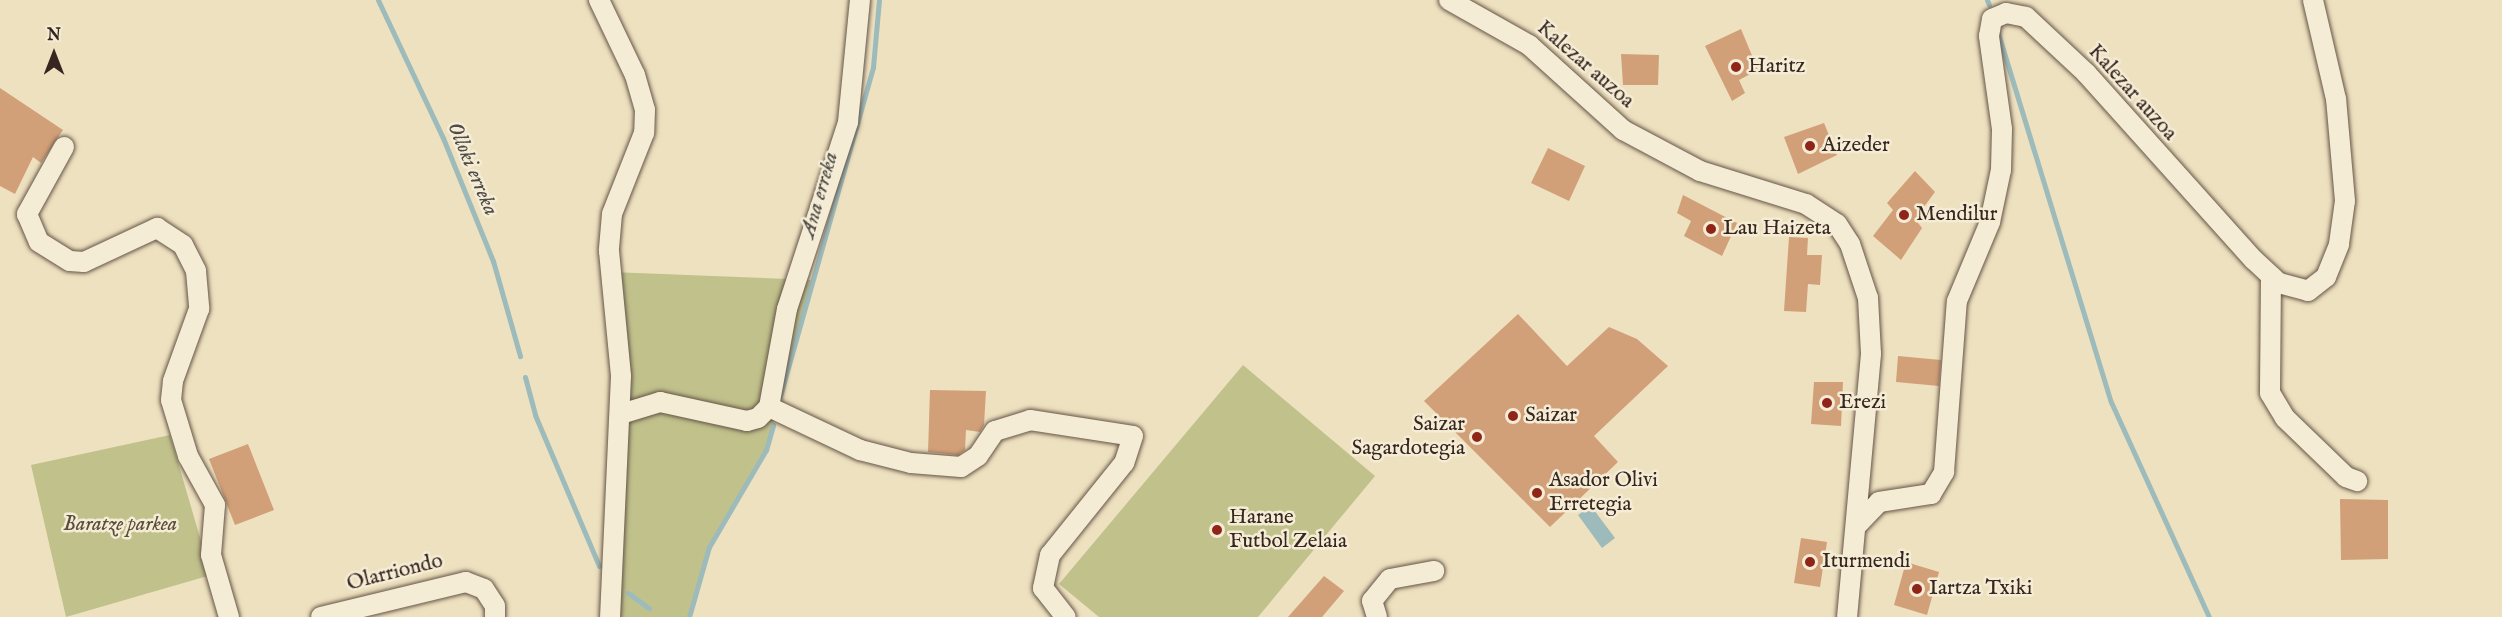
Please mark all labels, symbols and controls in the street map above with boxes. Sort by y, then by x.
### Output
street label: Kalezar auzoa [1531,16,1639,114]
north arrow [24,24,84,84]
text: N [47,26,61,46]
street label: Kalezar auzoa [2082,40,2182,146]
place label: Haritz [1748,54,1805,80]
marker: Haritz [1729,60,1743,74]
water label: Olloki erreka [440,118,504,220]
place label: Aizeder [1822,133,1890,159]
marker: Aizeder [1803,139,1817,153]
water label: Ana erreka [795,149,845,241]
place label: Mendilur [1916,202,1997,228]
marker: Mendilur [1897,208,1911,222]
place label: Lau Haizeta [1723,216,1831,242]
marker: Lau Haizeta [1704,222,1718,236]
place label: Erezi [1839,390,1886,416]
marker: Erezi [1820,396,1834,410]
place label: Saizar [1525,403,1577,429]
marker: Saizar [1506,409,1520,423]
place label: Saizar Sagardotegia [1352,412,1465,462]
marker: Saizar Sagardotegia [1470,430,1484,444]
place label: Asador Olivi Erretegia [1549,468,1658,518]
marker: Asador Olivi Erretegia [1530,486,1544,500]
place label: Harane Futbol Zelaia [1229,505,1347,555]
park label: Baratze parkea [63,512,177,538]
marker: Harane Futbol Zelaia [1210,523,1224,537]
street label: Olarriondo [344,549,446,597]
place label: Iturmendi [1822,549,1910,575]
marker: Iturmendi [1803,555,1817,569]
place label: Iartza Txiki [1929,576,2032,602]
marker: Iartza Txiki [1910,582,1924,596]

